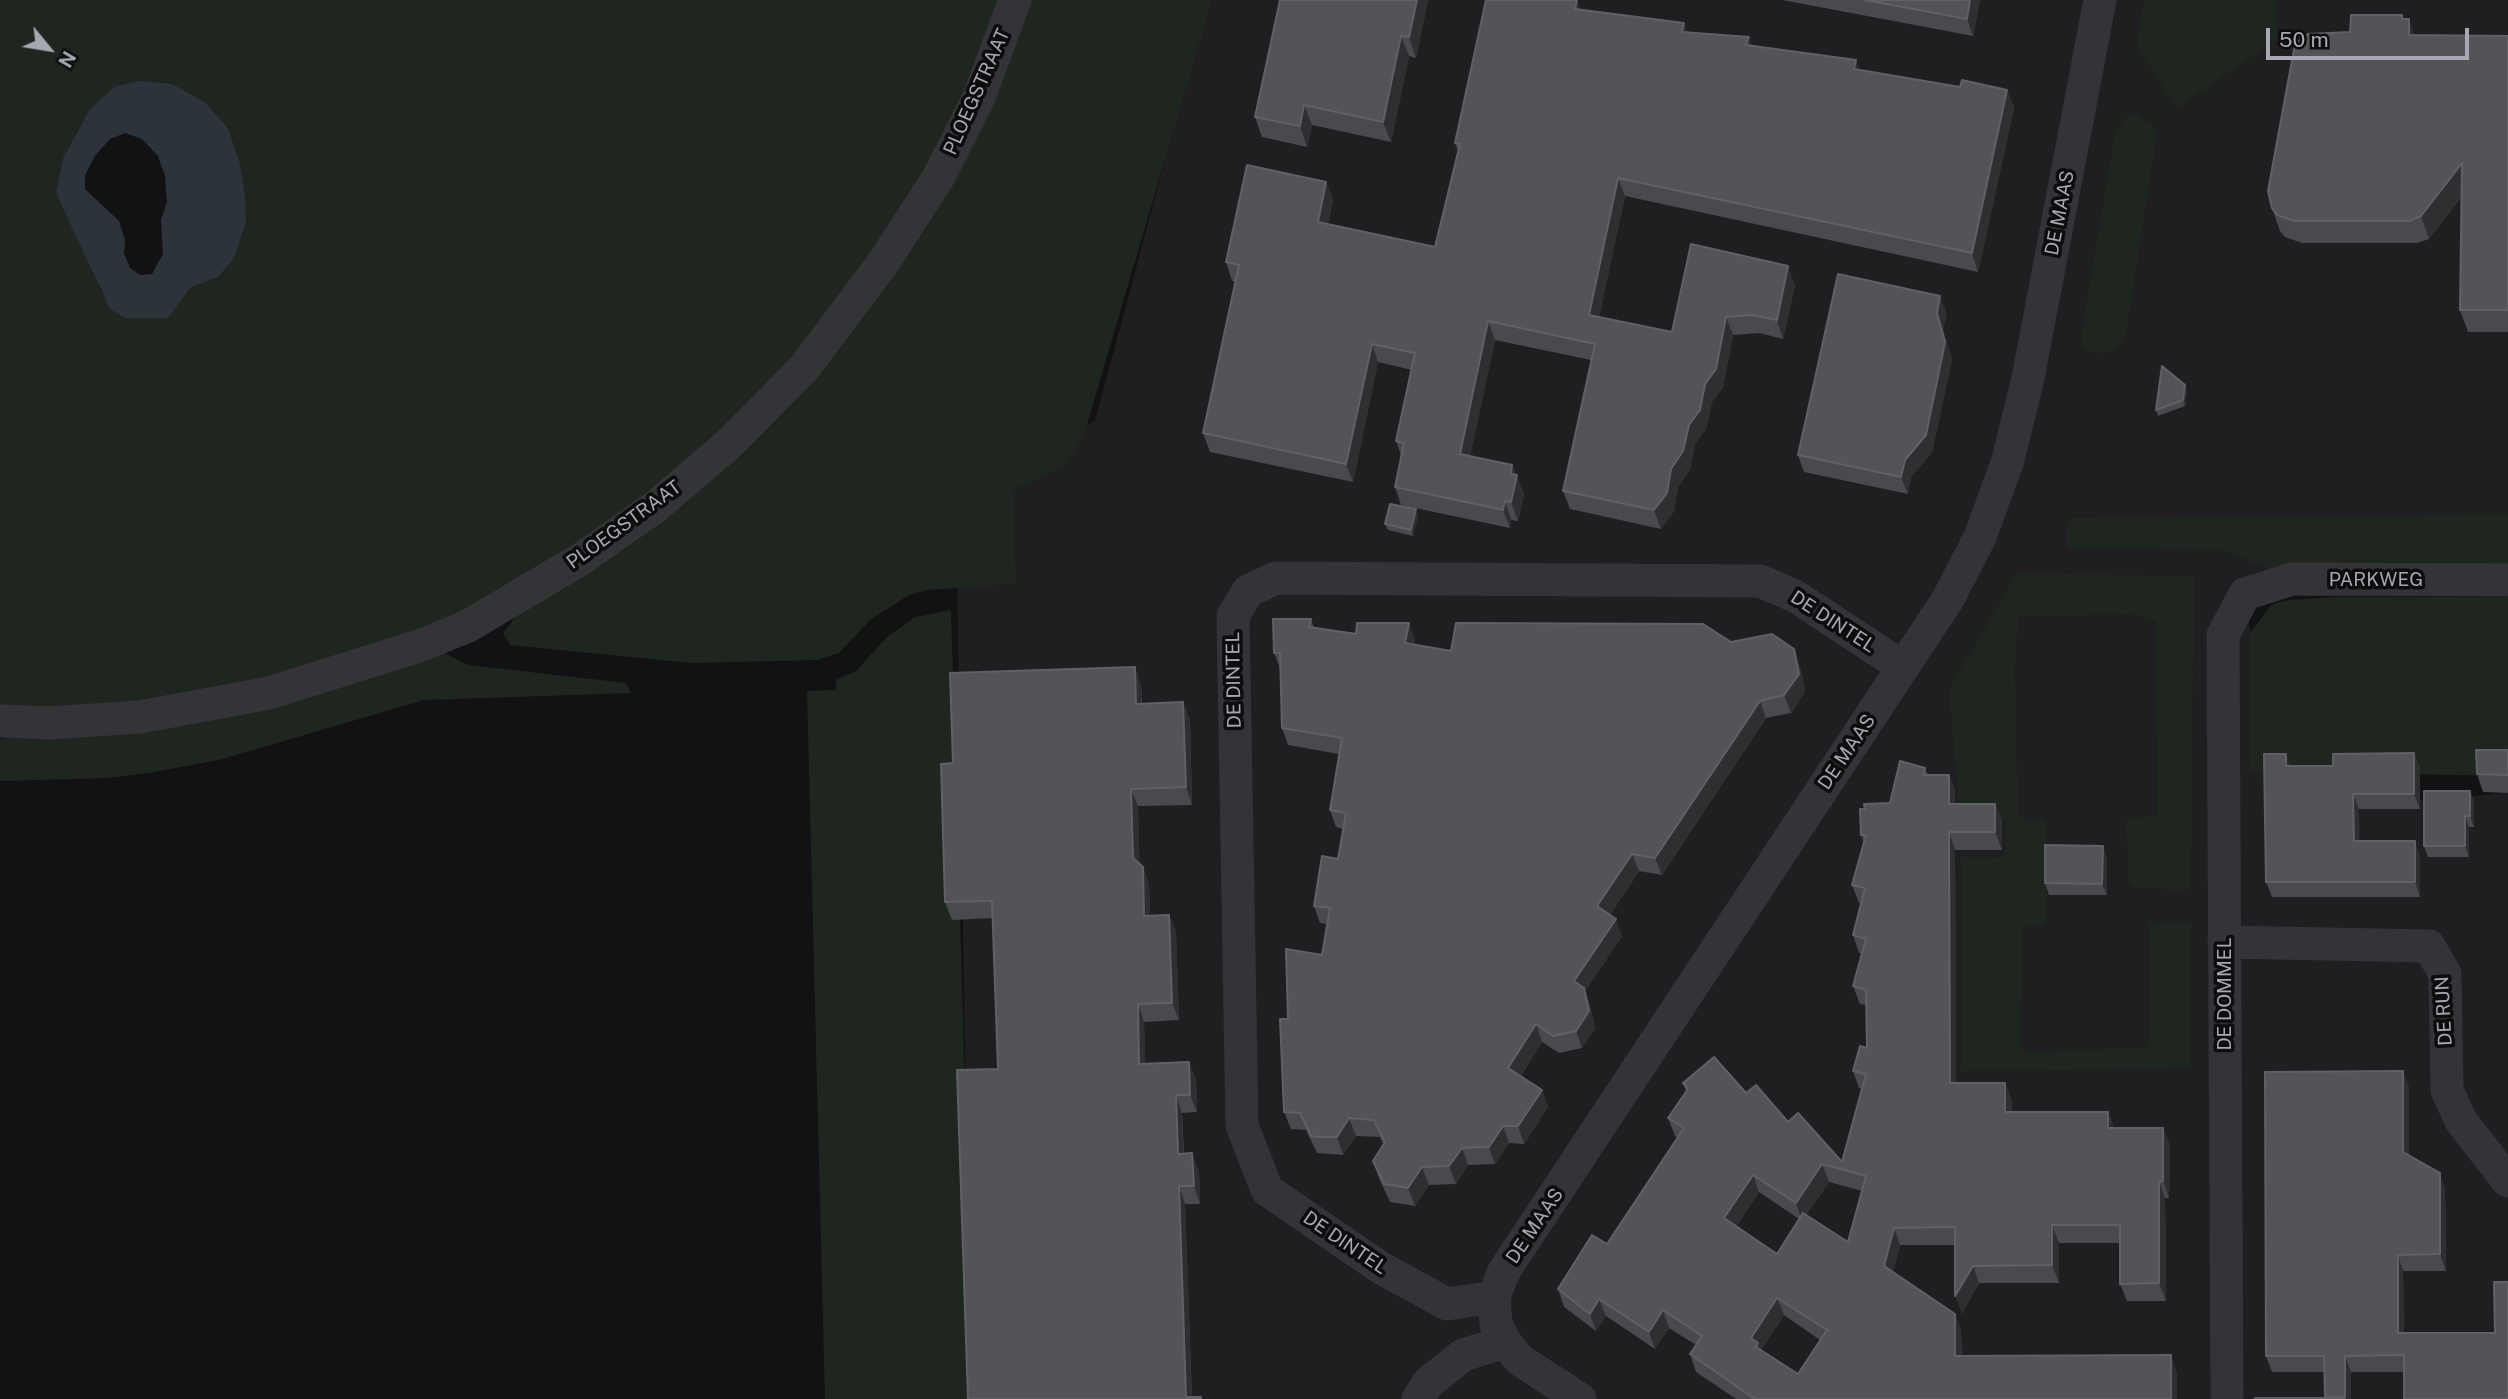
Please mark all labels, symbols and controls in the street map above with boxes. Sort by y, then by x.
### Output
north arrow [14,14,84,84]
scale bar [2270,14,2473,58]
street label: PLOEGSTRAAT [939,25,1015,159]
text: 50 m [2279,27,2329,52]
text: N [54,48,80,71]
street label: DE MAAS [2041,169,2079,257]
street label: PLOEGSTRAAT [562,476,686,574]
street label: PARKWEG [2329,569,2423,591]
street label: DE DINTEL [1786,586,1880,658]
street label: DE DINTEL [1222,631,1246,729]
street label: DE MAAS [1814,710,1880,794]
street label: DE DOMMEL [2214,937,2236,1051]
street label: DE RUN [2431,976,2457,1046]
street label: DE MAAS [1502,1184,1568,1268]
street label: DE DINTEL [1299,1207,1391,1279]

